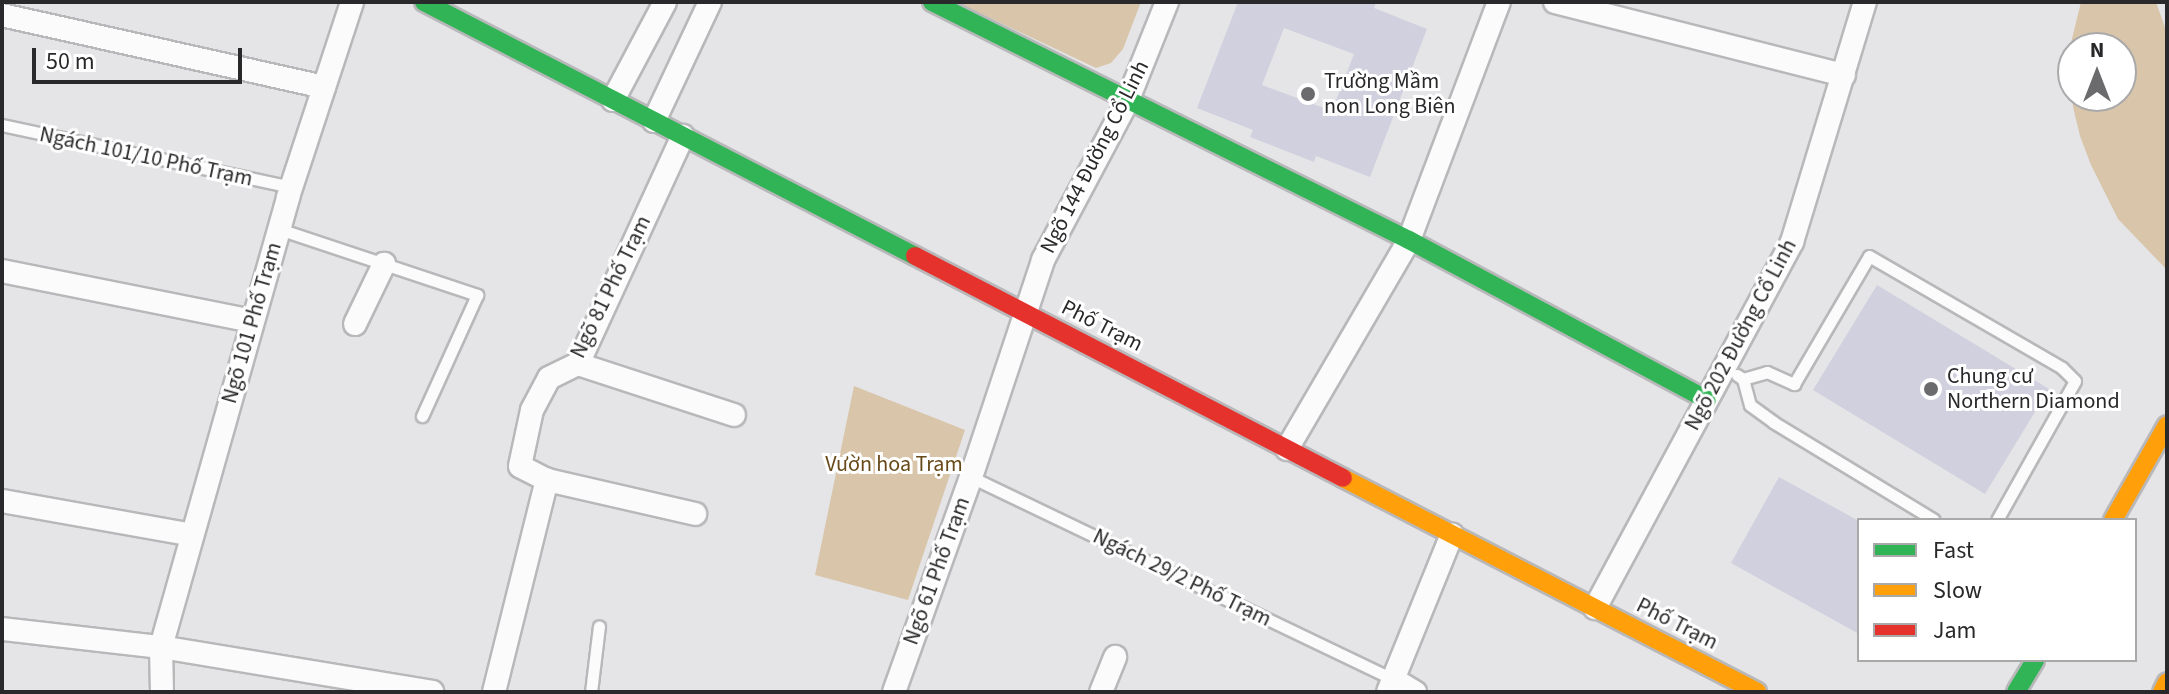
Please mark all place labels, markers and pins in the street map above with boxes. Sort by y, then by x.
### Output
place label: Trường Mầm non Long Biên [1324,68,1456,120]
marker: Trường Mầm non Long Biên [1299,85,1317,103]
place label: Chung cư Northern Diamond [1947,363,2120,414]
marker: Chung cư Northern Diamond [1922,380,1940,398]

